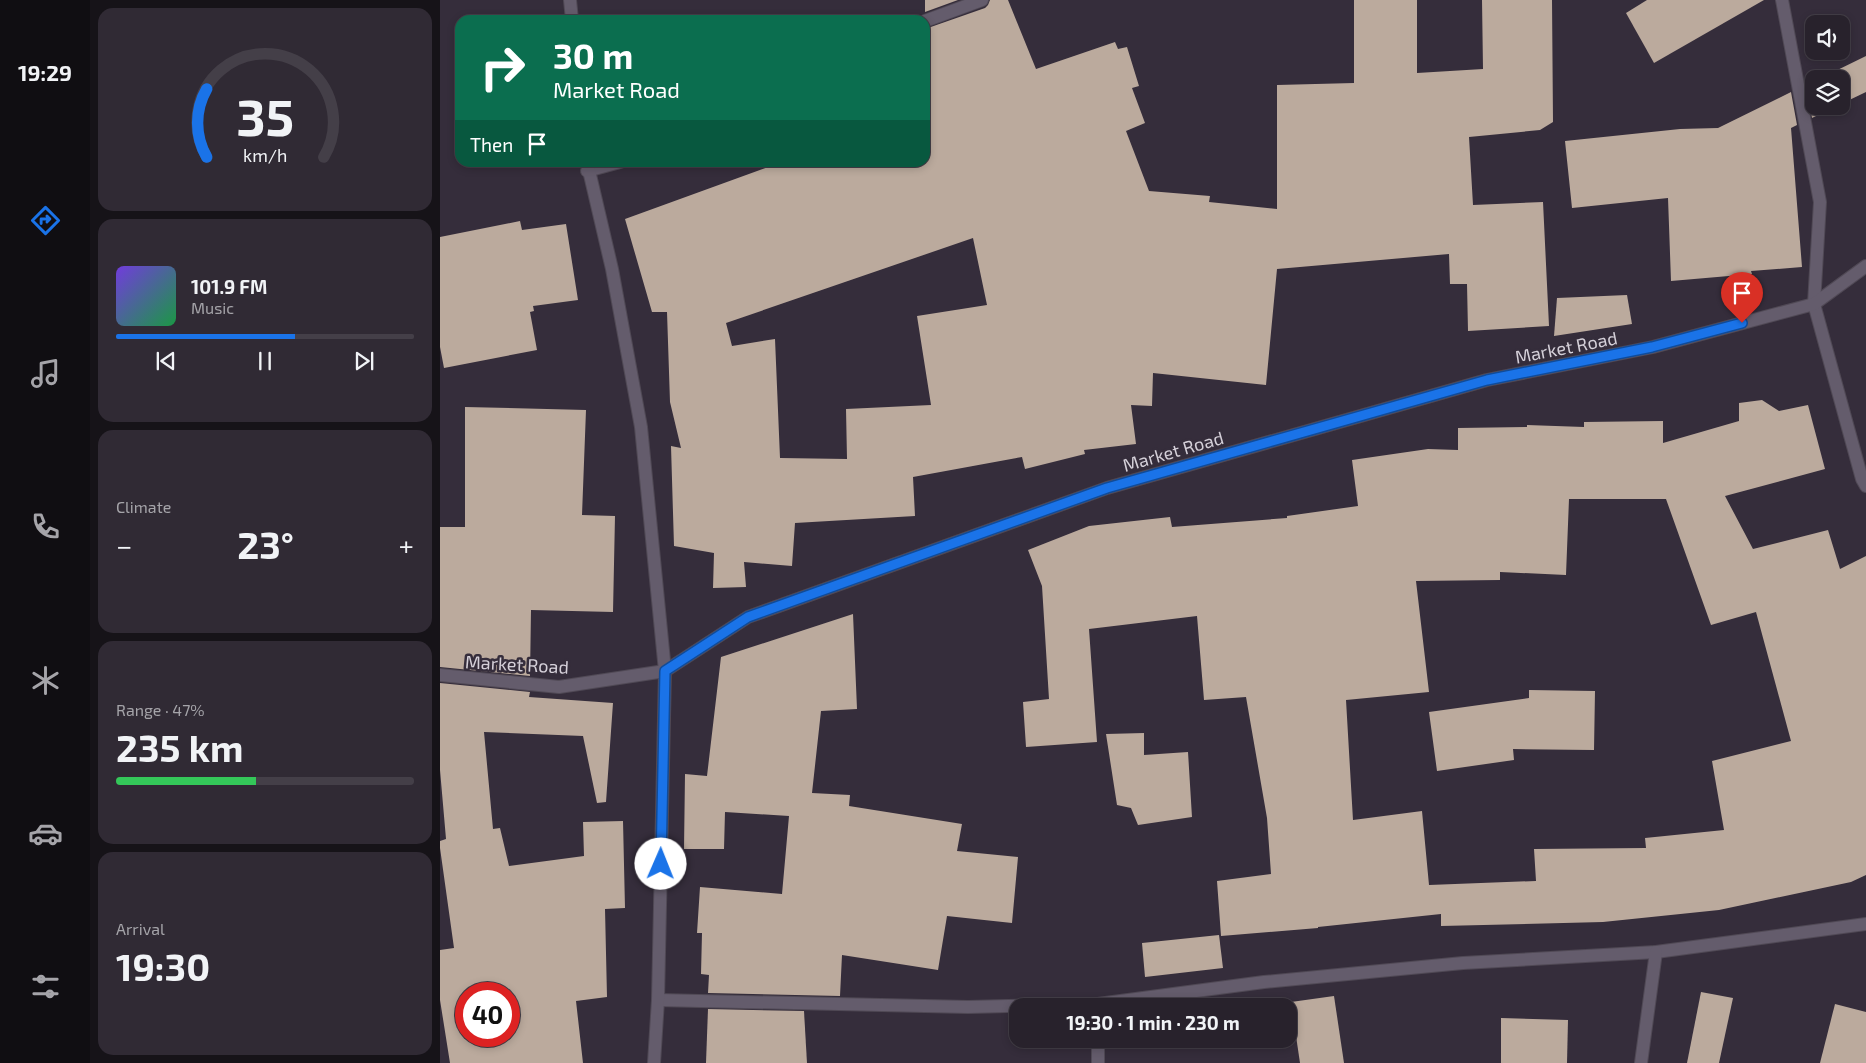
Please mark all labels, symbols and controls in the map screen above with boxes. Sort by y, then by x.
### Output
map controls [1805,15,1850,115]
button: sound [1805,15,1850,60]
text: 30 m [553,34,633,76]
icon: right [470,35,535,100]
text: 19:29 [18,59,72,85]
button: layers [1805,70,1850,115]
text: Market Road [553,76,680,102]
text: 35 [236,84,294,146]
icon: arrive [523,130,551,158]
text: Then [470,133,513,156]
text: km/h [243,144,287,166]
icon: directions [28,203,63,238]
pin [1721,272,1763,323]
text: 101.9 FM [191,275,267,298]
icon: arrive [1728,279,1756,307]
text: Music [191,298,234,317]
street label: Market Road [1513,326,1619,368]
icon: previous [152,347,180,375]
icon: pause [251,347,279,375]
icon: next [350,347,378,375]
icon: music [28,356,63,391]
street label: Market Road [1120,426,1226,476]
text: Climate [116,497,171,516]
icon: phone [28,509,63,544]
text: 23° [237,521,294,567]
text: − [116,528,132,562]
text: + [399,528,414,562]
street label: Market Road [465,650,569,678]
icon: climate [28,663,63,698]
text: Range · 47% [116,700,205,719]
text: 235 km [116,724,244,770]
icon: car [28,816,63,851]
position arrow [634,837,686,889]
text: Arrival [116,919,165,938]
text: 19:30 [116,943,210,989]
icon: filters [28,969,63,1004]
speed limit sign: 40 [455,982,520,1047]
text: 19:30 · 1 min · 230 m [1066,1011,1240,1034]

